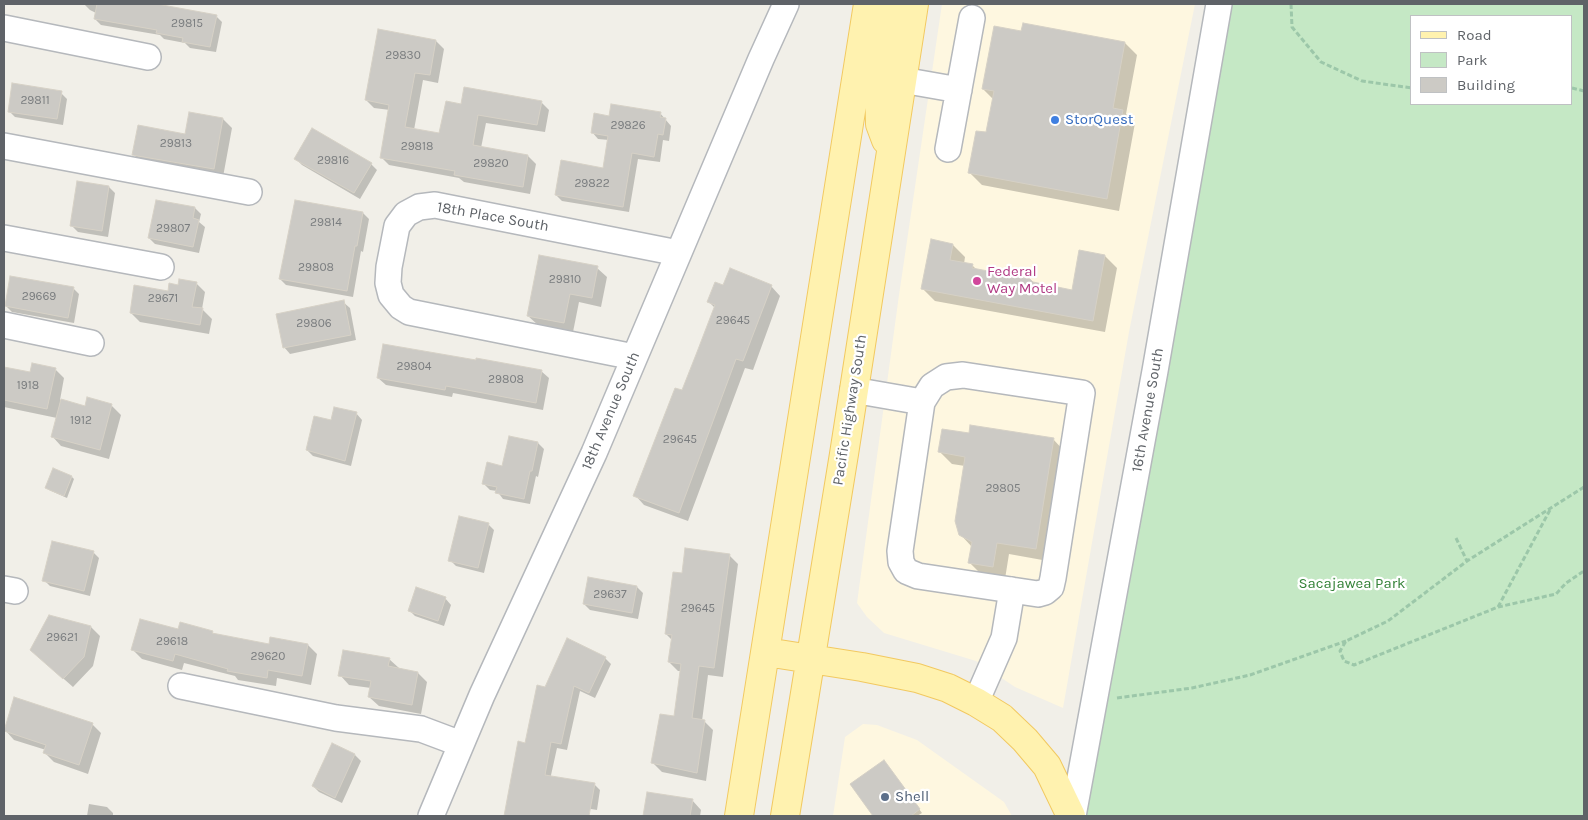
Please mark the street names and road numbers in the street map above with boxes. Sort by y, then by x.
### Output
street label: 18th Place South [436,198,550,236]
street label: Pacific Highway South [829,333,871,487]
street label: 16th Avenue South [1128,347,1168,473]
street label: 18th Avenue South [578,349,644,473]

